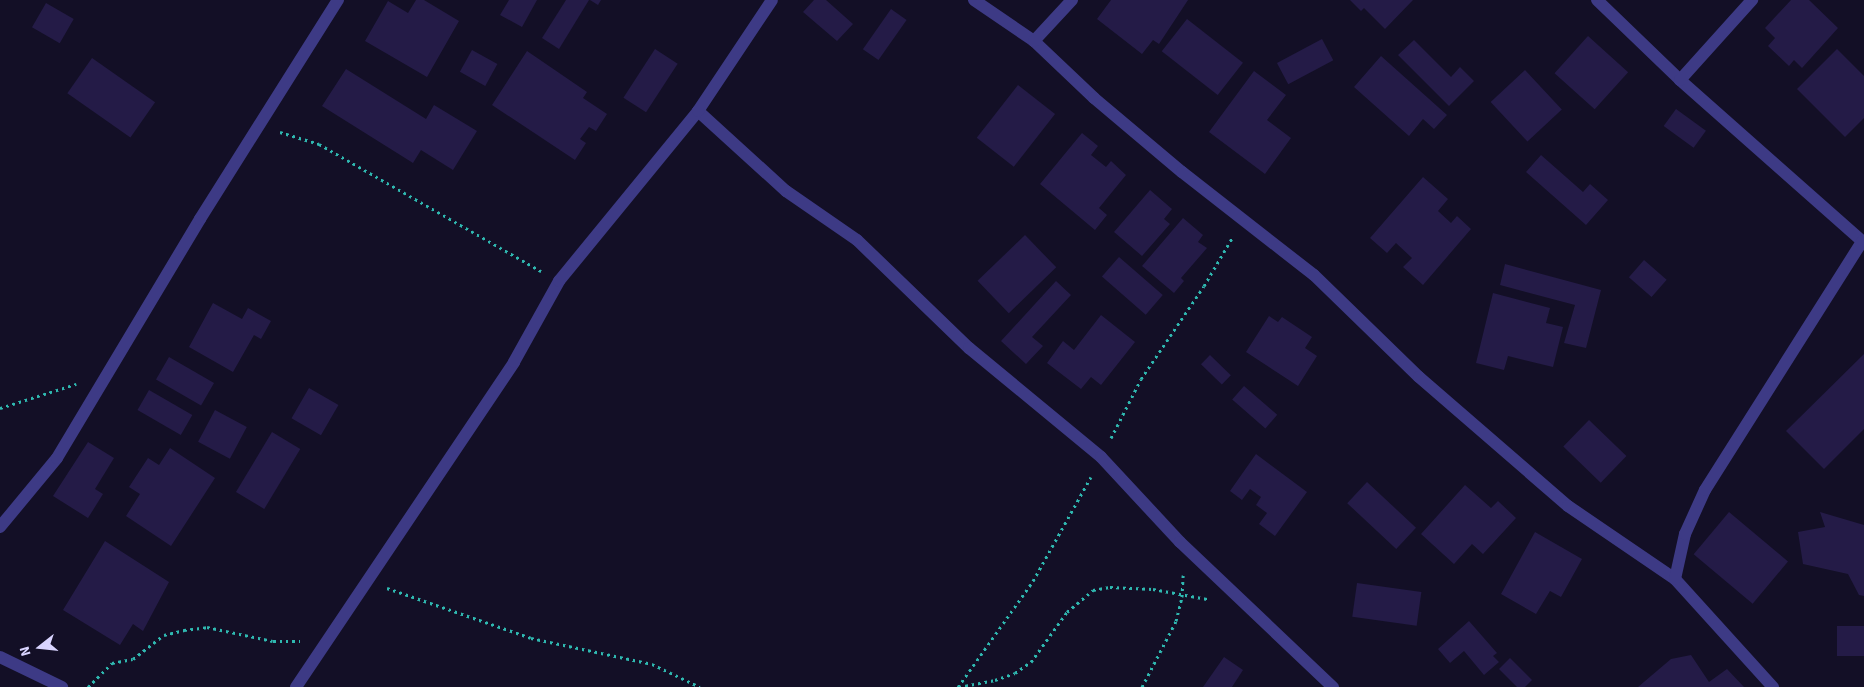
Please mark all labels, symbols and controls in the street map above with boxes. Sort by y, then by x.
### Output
north arrow [15,622,65,672]
text: N [15,644,36,658]

